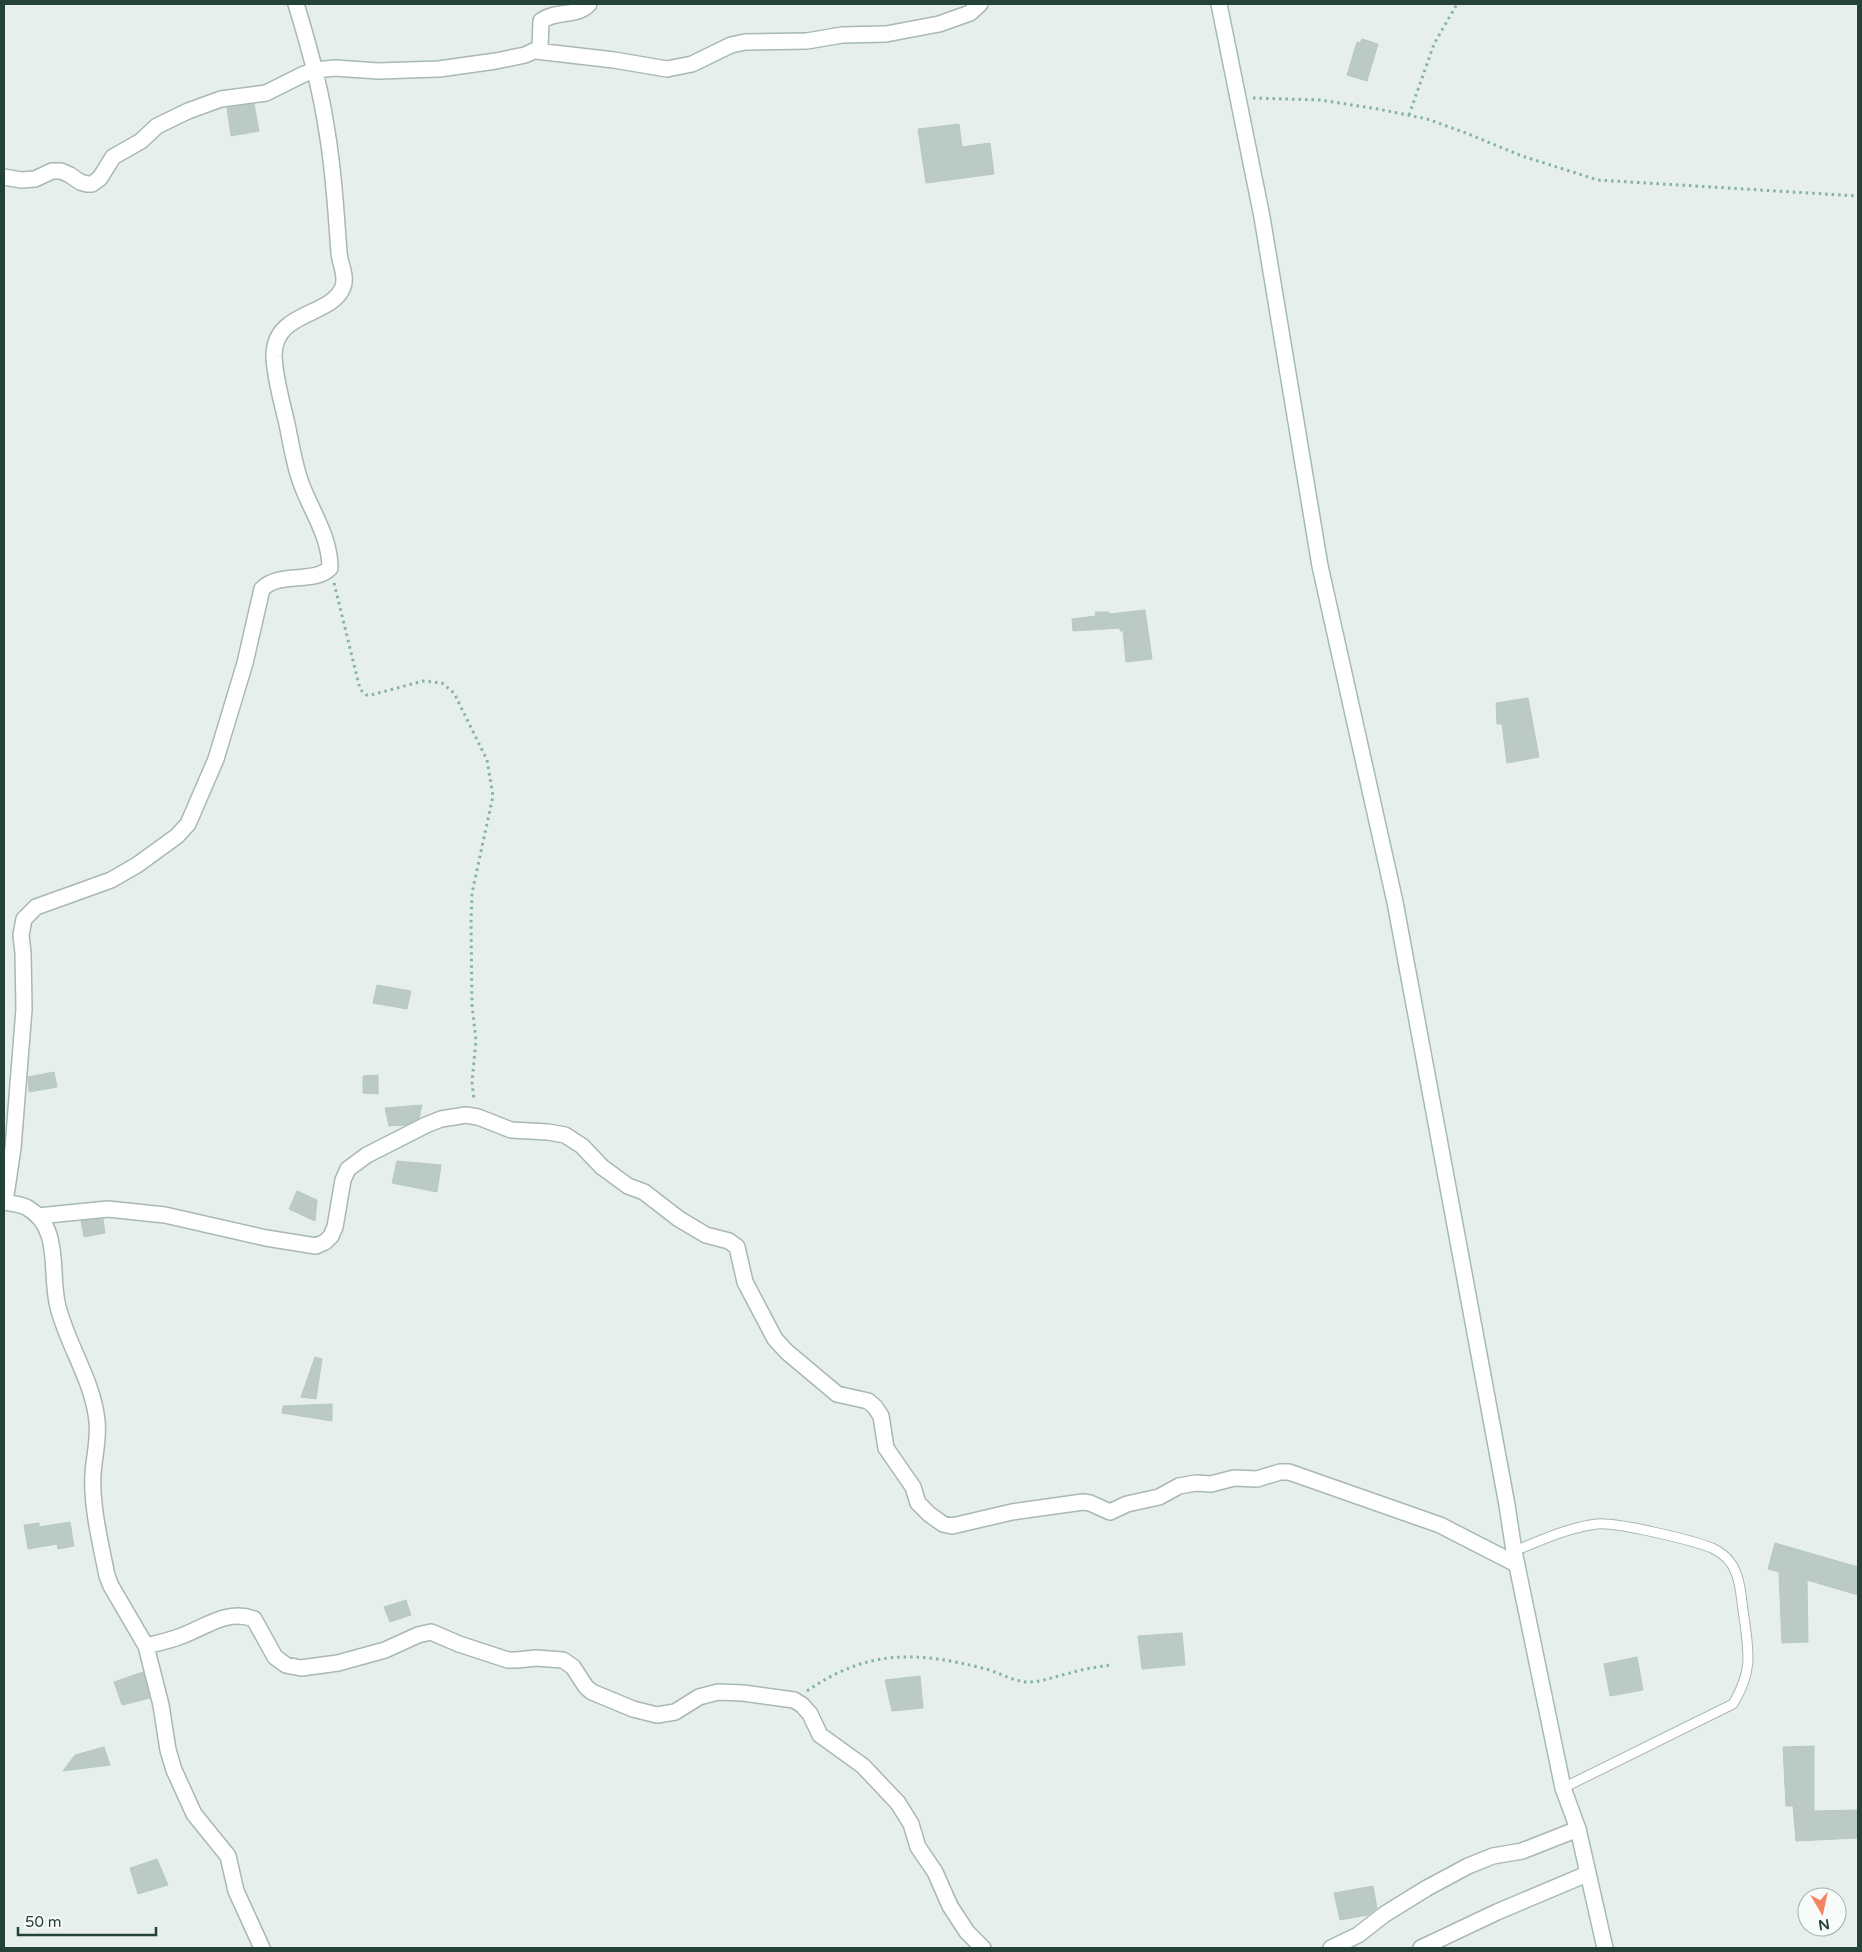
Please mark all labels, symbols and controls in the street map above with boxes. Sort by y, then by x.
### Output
north arrow [1797,1887,1847,1937]
scale bar [18,1904,155,1936]
text: 50 m [25,1913,62,1931]
text: N [1817,1915,1831,1934]

